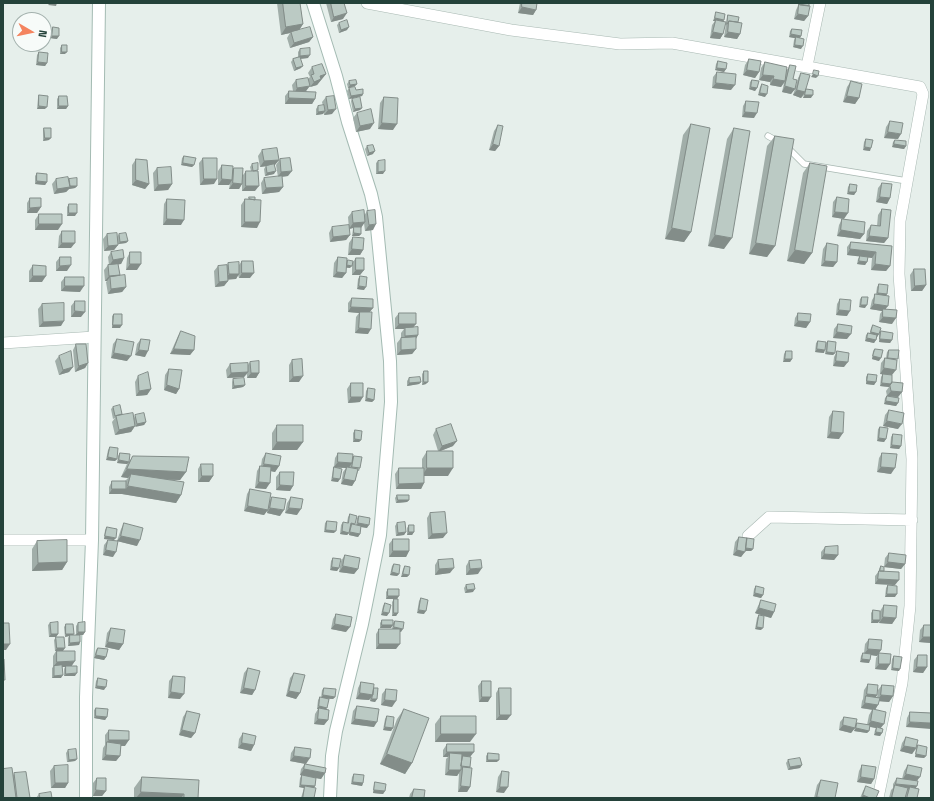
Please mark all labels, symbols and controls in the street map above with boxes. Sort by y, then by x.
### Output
north arrow [12,12,52,52]
text: N [35,29,50,38]

